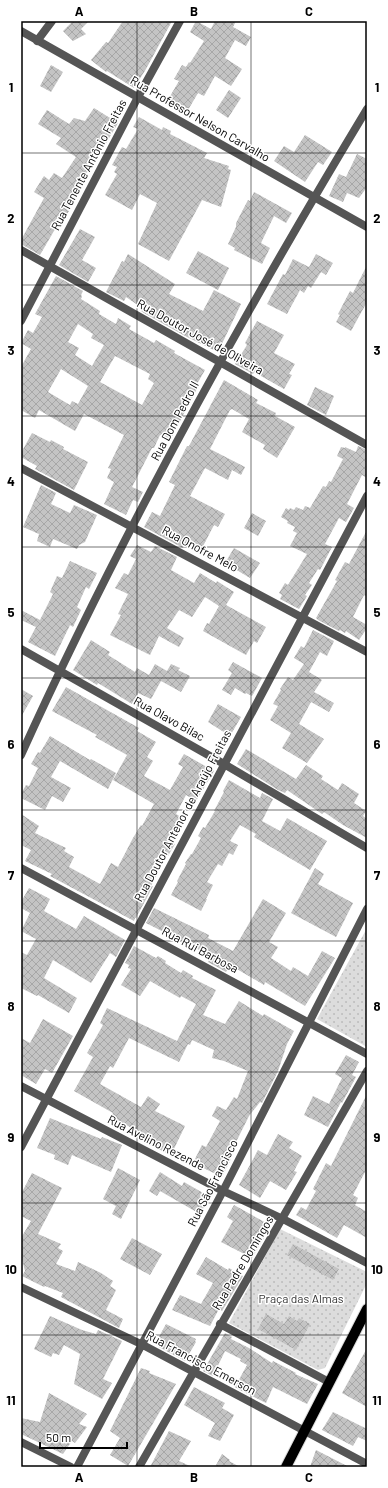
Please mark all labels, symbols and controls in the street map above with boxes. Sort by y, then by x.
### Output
text: A [75,3,84,19]
text: B [190,3,198,19]
text: C [305,3,313,19]
street label: Rua Professor Nelson Carvalho [128,72,273,164]
text: 1 [9,79,13,95]
text: 1 [375,79,379,95]
street label: Rua Tenente Antônio Freitas [48,96,129,232]
text: 2 [7,210,15,226]
text: 2 [373,210,381,226]
street label: Rua Doutor José de Oliveira [135,296,266,377]
text: 3 [7,342,15,358]
text: 3 [373,342,381,358]
street label: Rua Dom Pedro II [147,378,201,463]
text: 4 [7,473,15,489]
text: 4 [373,473,381,489]
street label: Rua Onofre Melo [160,522,241,574]
text: 5 [7,604,15,620]
text: 5 [373,604,381,620]
street label: Rua Olavo Bilac [132,693,207,743]
street label: Rua Doutor Antenor de Araújo Freitas [131,727,234,904]
text: 6 [8,736,15,752]
text: 6 [374,736,381,752]
text: 7 [8,867,15,883]
text: 7 [374,867,381,883]
street label: Rua Rui Barbosa [160,923,241,975]
text: 8 [7,998,15,1014]
text: 8 [373,998,381,1014]
street label: Rua Avelino Rezende [106,1112,207,1173]
text: 9 [8,1129,15,1145]
text: 9 [374,1129,381,1145]
street label: Rua São Francisco [184,1137,240,1228]
street label: Rua Padre Domingos [209,1213,276,1312]
text: 10 [5,1261,17,1277]
text: 10 [371,1261,383,1277]
park label: Praça das Almas [258,1291,344,1305]
street label: Rua Francisco Emerson [144,1327,259,1397]
text: 11 [6,1392,16,1408]
text: 11 [372,1392,382,1408]
scale bar [40,1424,127,1450]
text: 50 m [46,1430,71,1444]
text: A [75,1469,84,1485]
text: B [190,1469,198,1485]
text: C [305,1469,313,1485]

